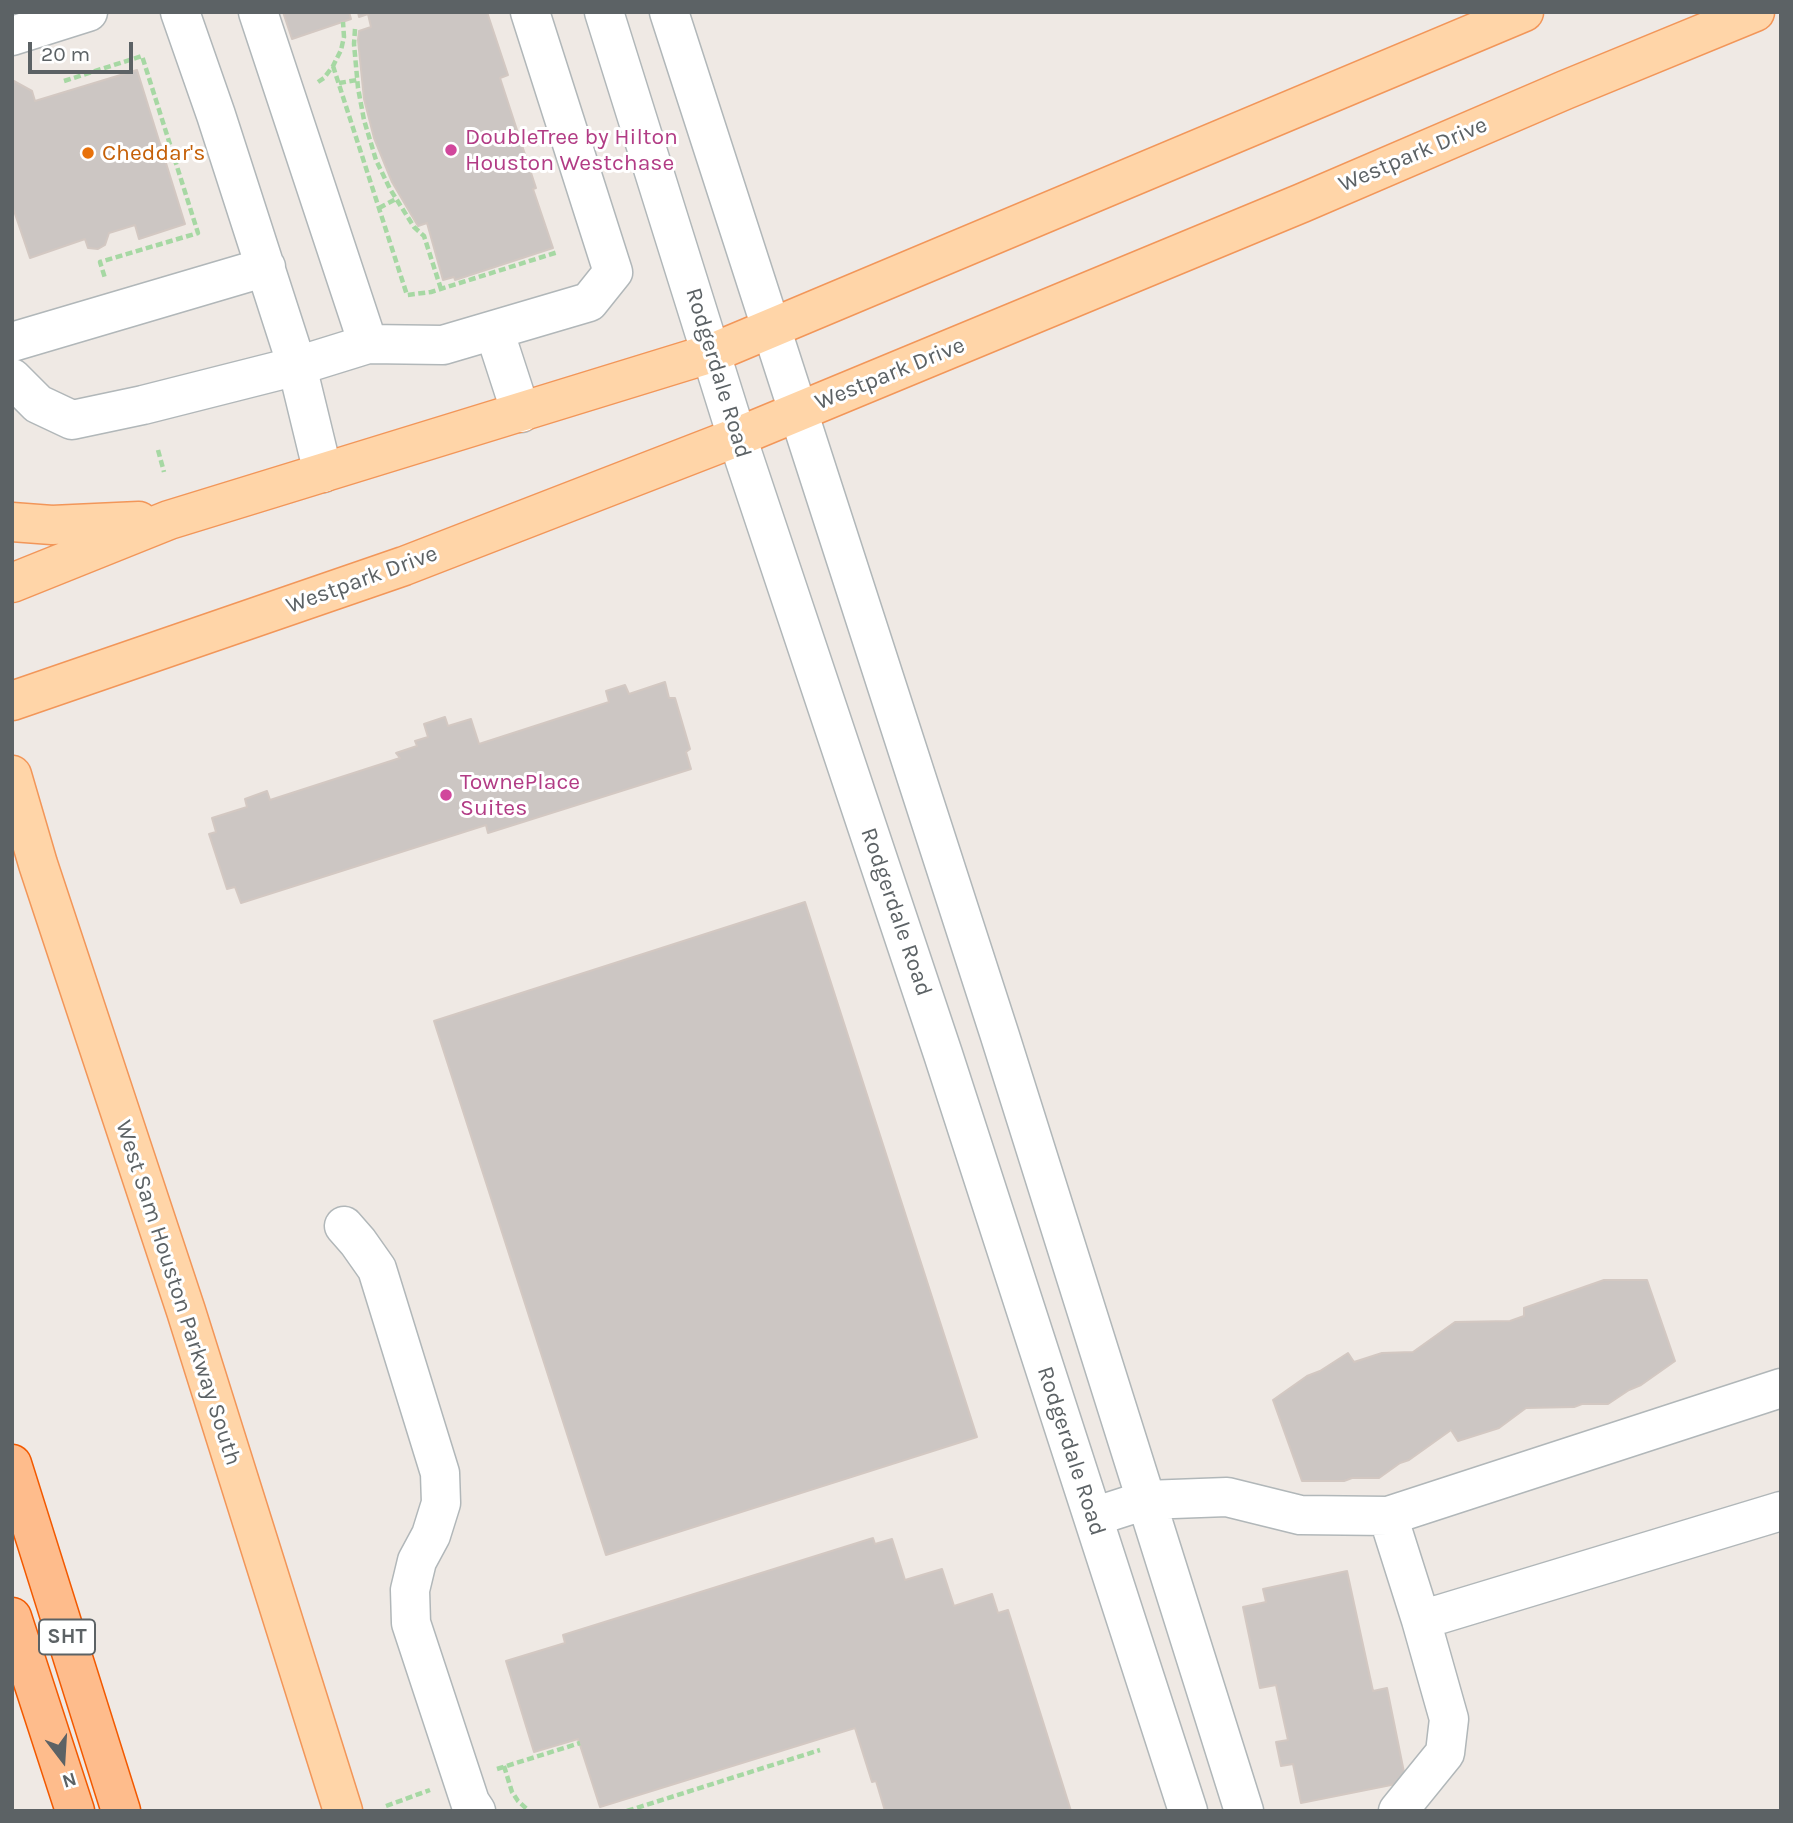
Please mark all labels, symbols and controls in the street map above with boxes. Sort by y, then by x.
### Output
scale bar [32,28,136,72]
text: 20 m [41,42,90,66]
street label: Westpark Drive [1334,111,1492,199]
place label: DoubleTree by Hilton Houston Westchase [465,123,678,177]
place label: Cheddar's [102,139,205,167]
marker: DoubleTree by Hilton Houston Westchase [443,142,459,158]
marker: Cheddar's [80,145,96,161]
street label: Rodgerdale Road [679,285,757,461]
street label: Westpark Drive [811,331,969,417]
street label: Westpark Drive [283,540,441,620]
place label: TownePlace Suites [460,768,580,822]
marker: TownePlace Suites [438,787,454,803]
street label: Rodgerdale Road [854,824,938,1000]
street label: West Sam Houston Parkway South [109,1117,247,1469]
street label: Rodgerdale Road [1031,1363,1111,1539]
road number: SHT [39,1620,95,1654]
north arrow [28,1725,98,1795]
text: N [59,1768,79,1793]

